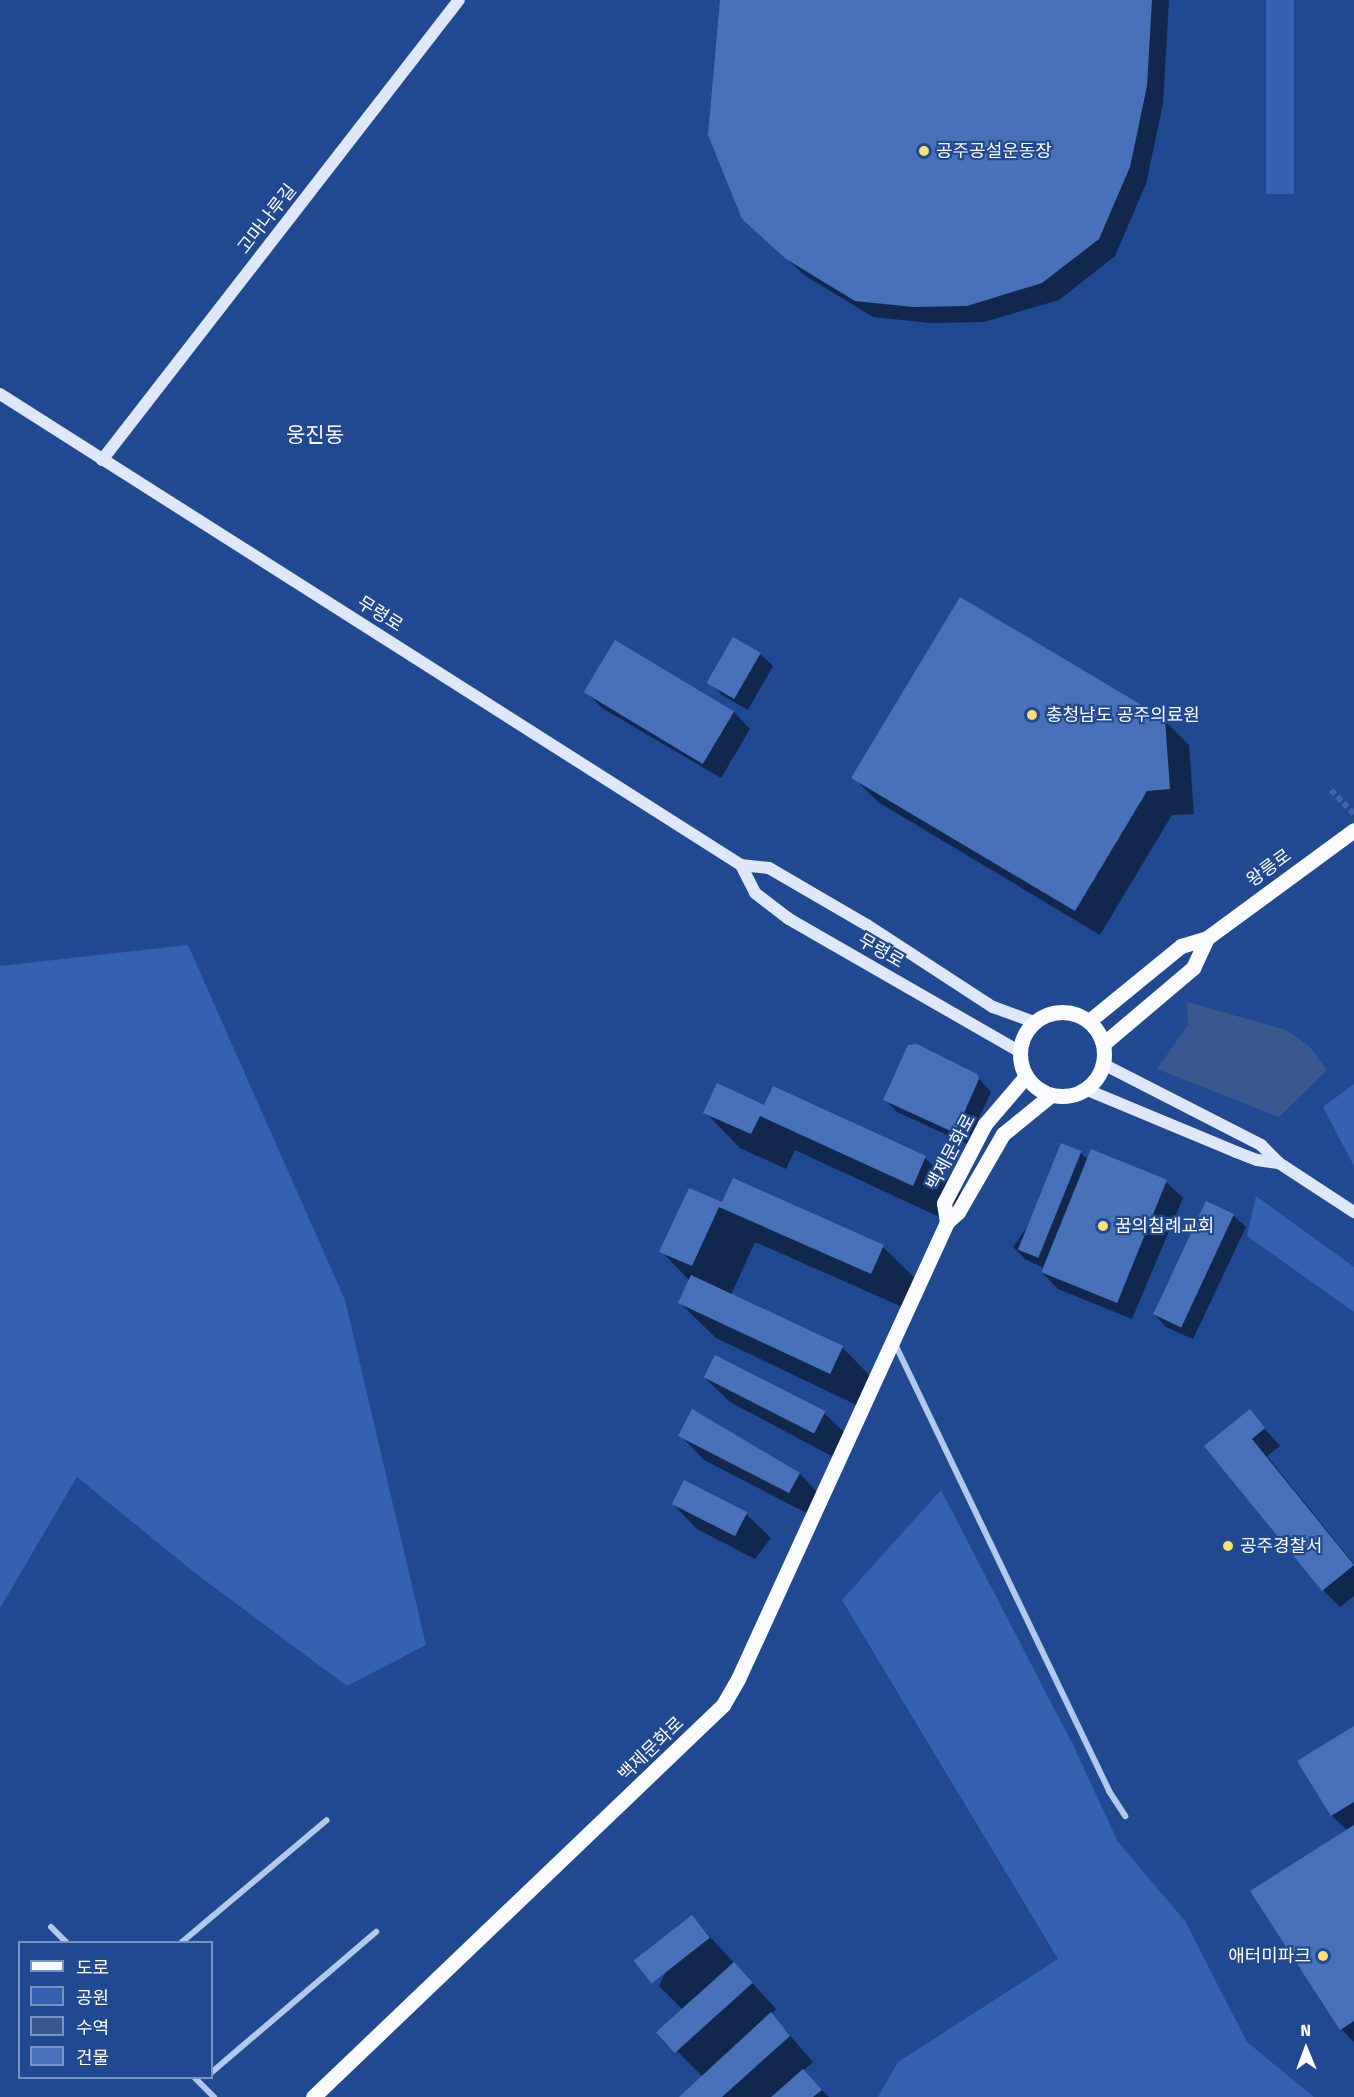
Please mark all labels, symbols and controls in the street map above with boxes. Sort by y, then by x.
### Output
place label: 공주공설운동장 [936,140,1052,162]
marker: 공주공설운동장 [917,144,931,158]
street label: 고마나루길 [233,180,301,258]
district label: 웅진동 [286,422,344,448]
street label: 무령로 [353,592,407,636]
place label: 충청남도 공주의료원 [1046,704,1200,726]
marker: 충청남도 공주의료원 [1023,706,1041,724]
street label: 왕릉로 [1243,845,1295,891]
street label: 무령로 [854,929,908,973]
street label: 백제문화로 [922,1110,980,1194]
place label: 꿈의침례교회 [1115,1215,1214,1237]
marker: 꿈의침례교회 [1096,1219,1110,1233]
place label: 공주경찰서 [1240,1535,1323,1557]
marker: 공주경찰서 [1221,1539,1235,1553]
street label: 백제문화로 [614,1712,688,1786]
legend [18,1941,213,2079]
place label: 애터미파크 [1228,1945,1311,1967]
marker: 애터미파크 [1316,1949,1330,1963]
text: 도로 [76,1957,109,1979]
text: 공원 [76,1987,109,2009]
text: 수역 [76,2017,109,2039]
north arrow [1276,2019,1336,2079]
text: N [1300,2021,1311,2040]
text: 건물 [76,2047,109,2069]

